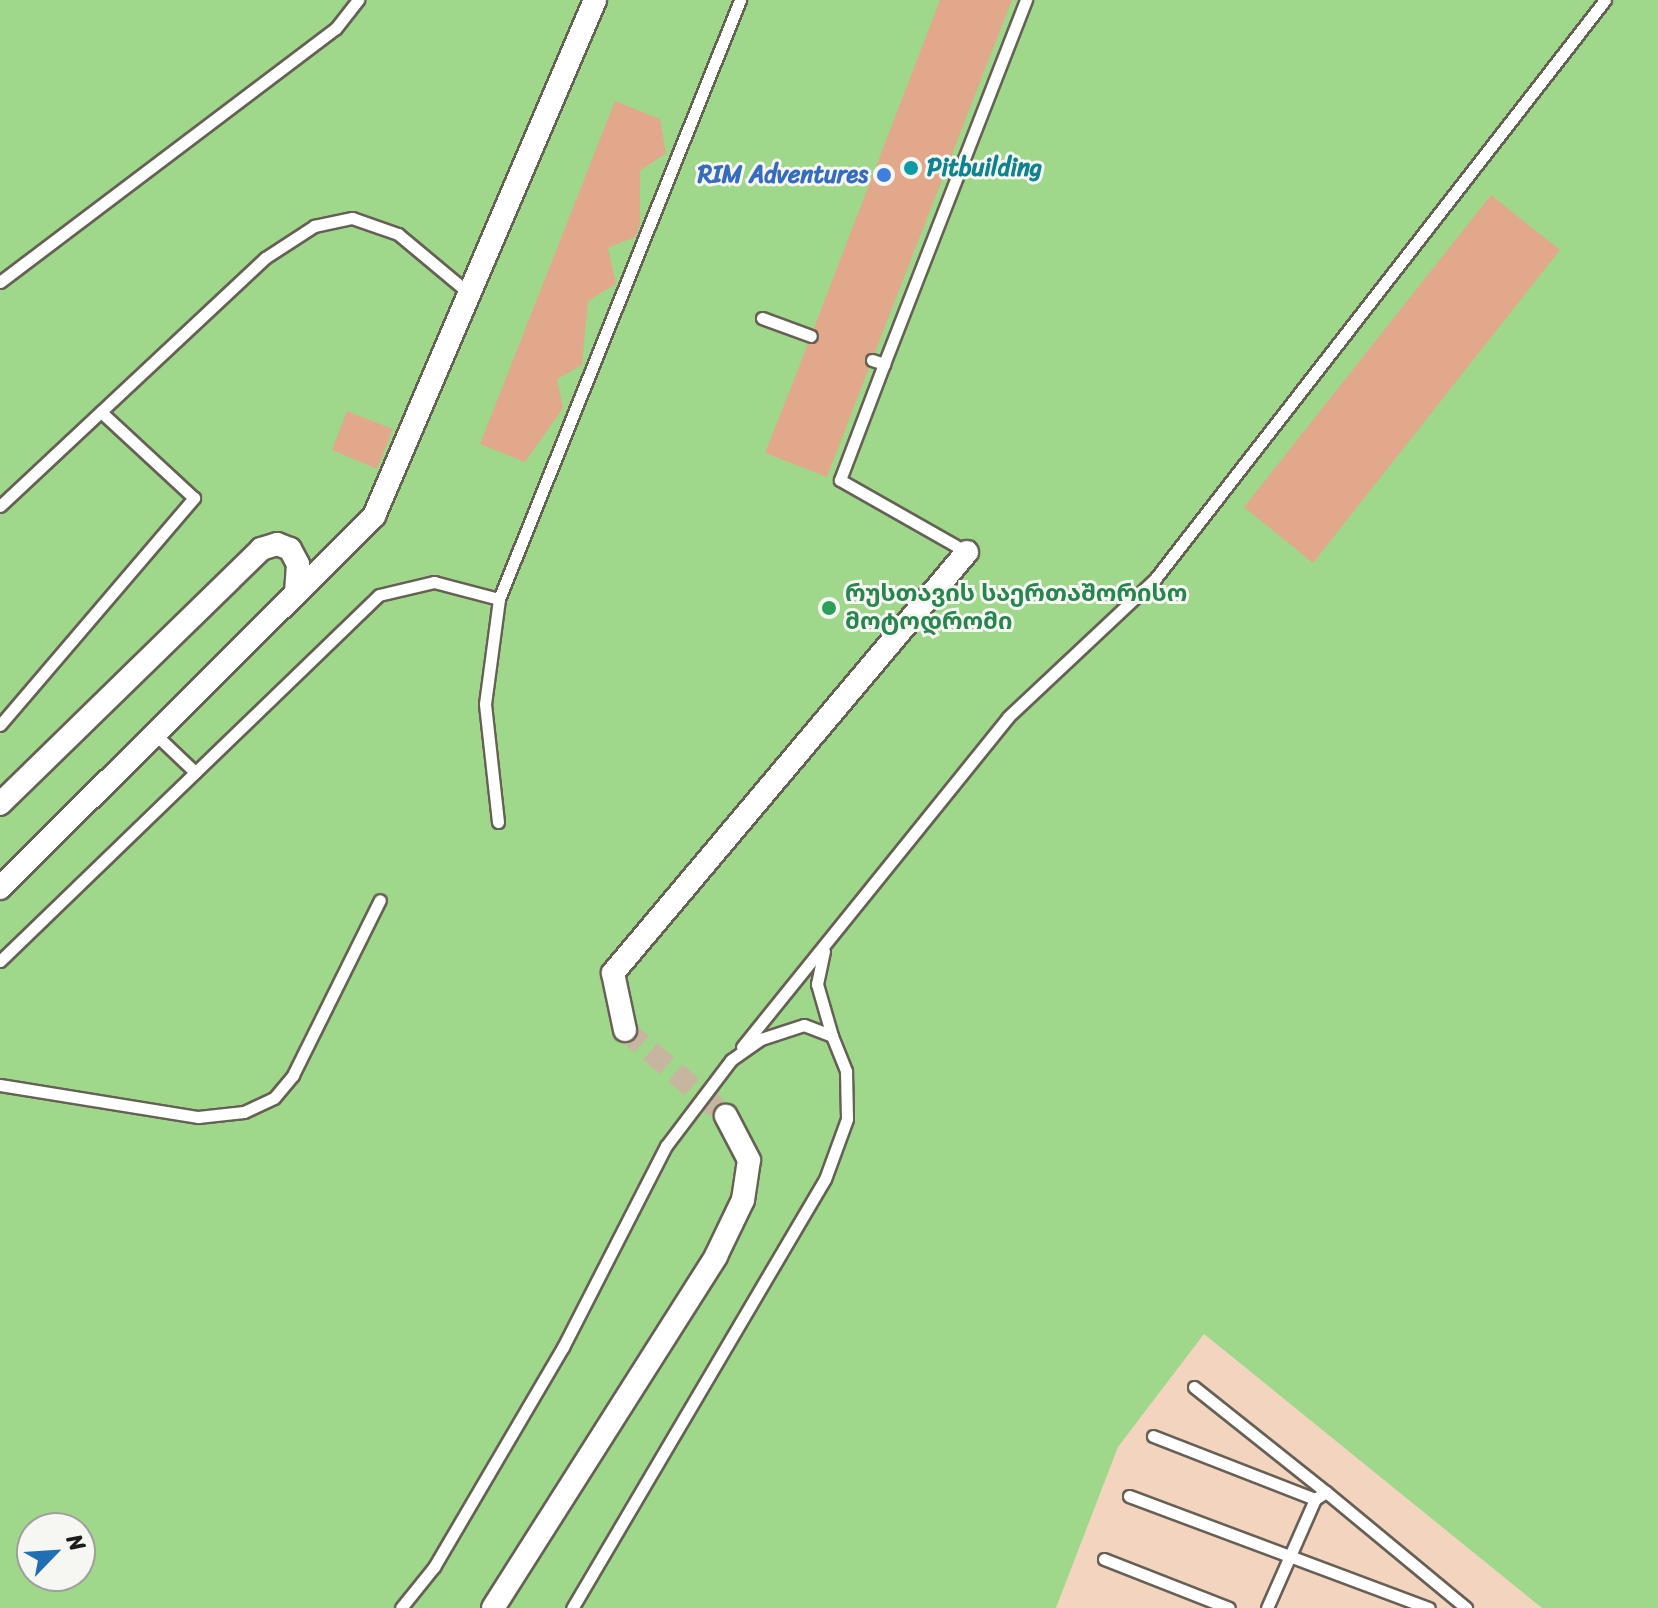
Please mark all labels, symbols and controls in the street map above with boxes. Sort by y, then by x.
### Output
place label: Pitbuilding [927,154,1042,182]
marker: Pitbuilding [902,159,920,177]
place label: RIM Adventures [698,161,868,189]
marker: RIM Adventures [875,166,893,184]
place label: რუსთავის საერთაშორისო მოტოდრომი [845,580,1187,636]
marker: რუსთავის საერთაშორისო მოტოდრომი [820,599,838,617]
north arrow [16,1512,96,1592]
text: N [55,1527,97,1558]

